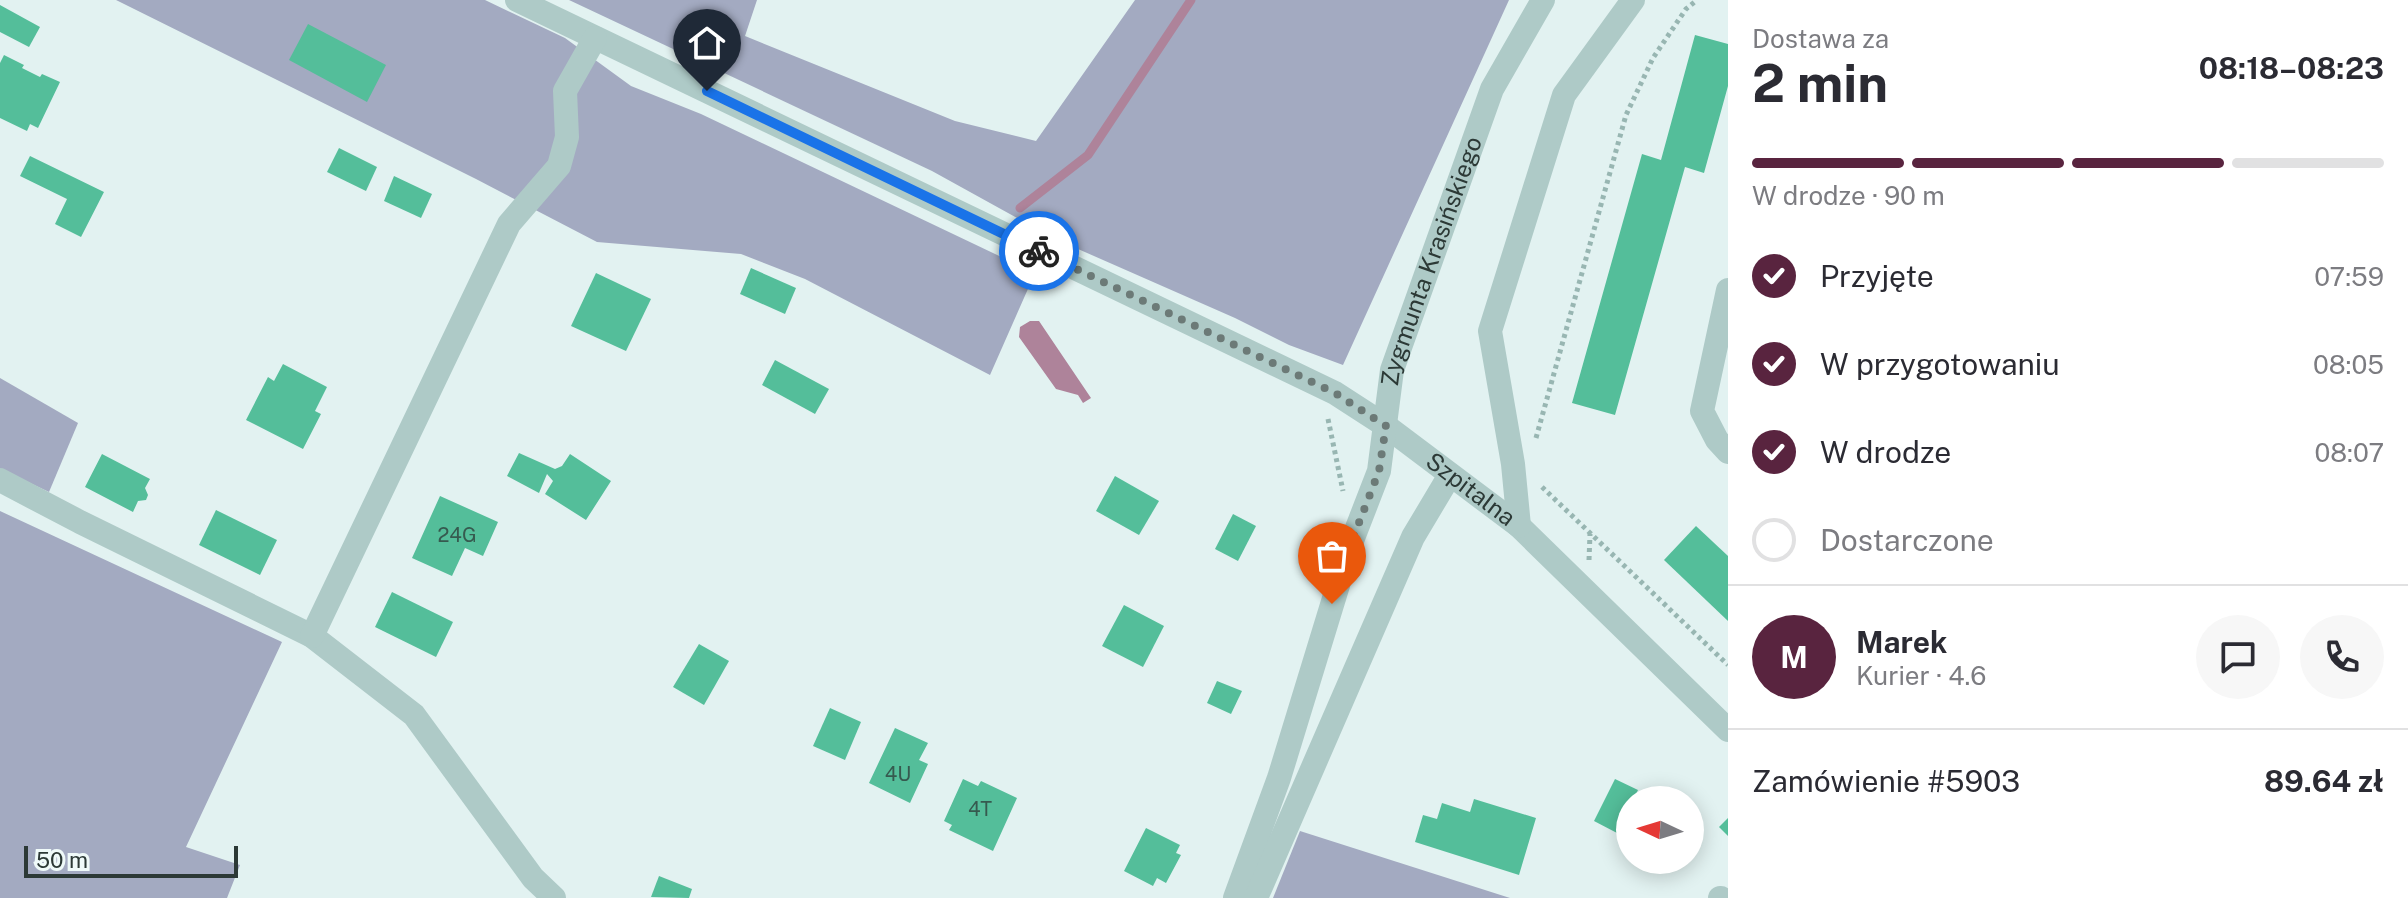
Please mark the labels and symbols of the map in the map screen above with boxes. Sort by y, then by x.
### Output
pin [673,9,741,91]
street label: Zygmunta Krasińskiego [1375,133,1487,388]
courier [999,211,1079,291]
street label: Szpitalna [1421,446,1521,531]
pin [1298,522,1366,604]
house number: 24G [437,523,477,547]
house number: 4U [885,762,911,786]
north arrow [1616,786,1704,874]
house number: 4T [968,797,992,821]
scale bar [24,842,238,878]

